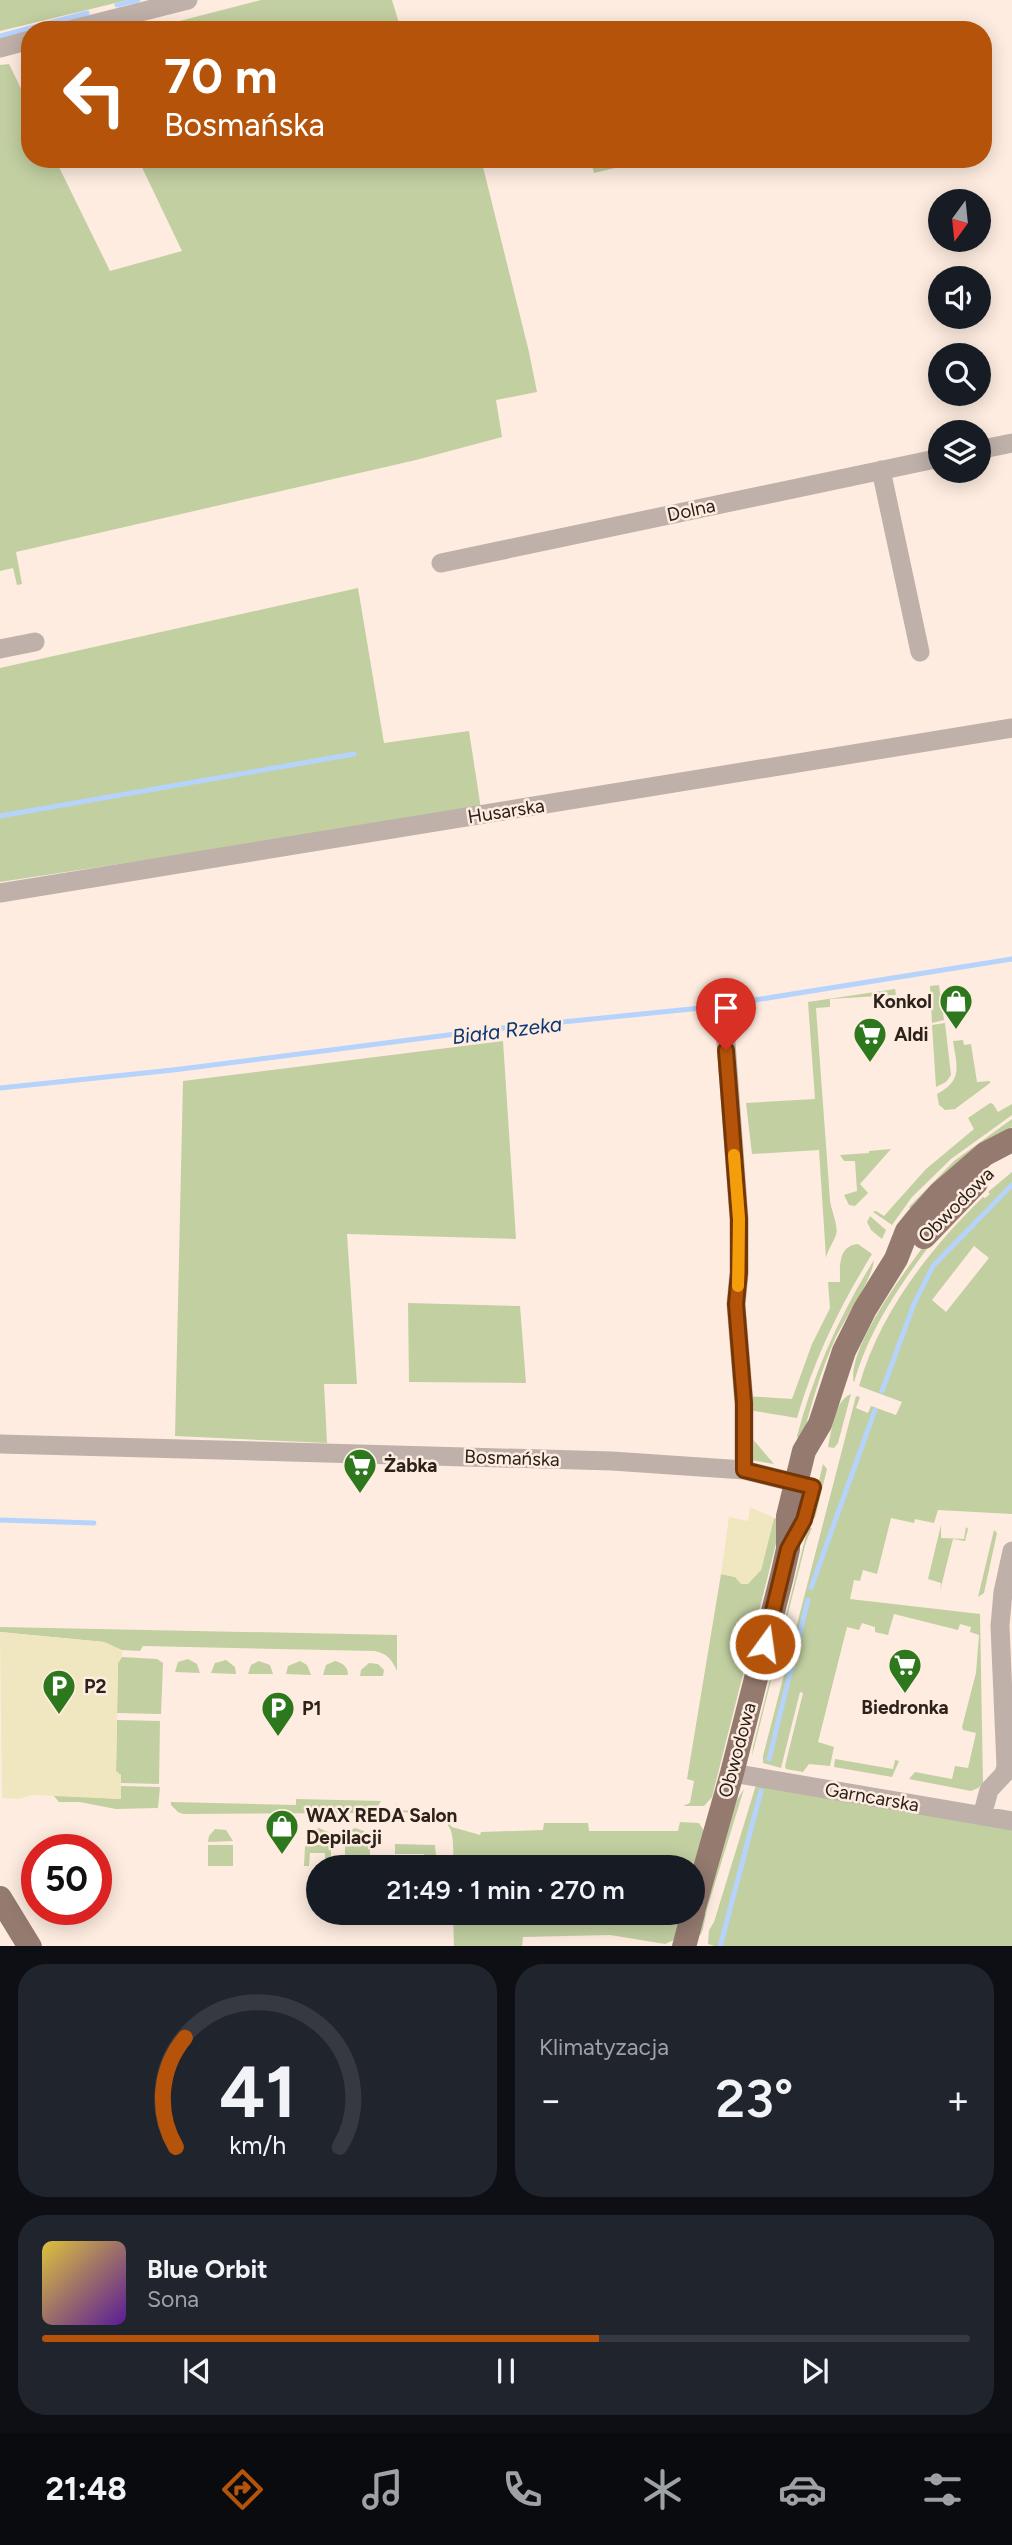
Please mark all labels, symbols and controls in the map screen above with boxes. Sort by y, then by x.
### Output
text: 70 m [164,46,277,105]
icon: left [49,49,140,140]
text: Bosmańska [164,106,325,144]
north arrow [928,189,990,252]
map controls [928,189,991,483]
button: sound [928,266,991,329]
button: search [928,343,991,406]
button: layers [928,420,991,483]
street label: Dolna [665,494,717,526]
street label: Husarska [466,794,546,828]
pin [696,978,756,1050]
shop icon: Konkol [937,982,975,1031]
icon: arrive [707,989,745,1027]
place label: Konkol [873,990,932,1013]
water label: Biała Rzeka [451,1011,563,1049]
supermarket icon: Aldi [851,1015,889,1064]
place label: Aldi [894,1023,929,1046]
street label: Obwodowa [913,1162,999,1248]
street label: Bosmańska [464,1445,560,1471]
supermarket icon: Żabka [341,1446,379,1495]
place label: Żabka [384,1454,437,1477]
position arrow [728,1607,802,1681]
supermarket icon: Biedronka [886,1646,924,1695]
parking icon: P2 [40,1667,78,1716]
place label: P2 [84,1675,106,1698]
parking icon: P1 [259,1689,297,1738]
place label: Biedronka [861,1696,949,1719]
place label: P1 [302,1697,321,1720]
street label: Obwodowa [713,1700,761,1800]
street label: Garncarska [823,1777,921,1817]
place label: WAX REDA Salon Depilacji [306,1804,457,1849]
shop icon: WAX REDA Salon Depilacji [263,1807,301,1856]
speed limit sign: 50 [21,1834,112,1925]
text: 21:49 · 1 min · 270 m [386,1874,625,1906]
text: Klimatyzacja [539,2033,669,2061]
text: 41 [219,2048,296,2135]
text: 23° [716,2068,793,2130]
text: − [539,2077,563,2123]
text: + [946,2077,970,2123]
text: km/h [229,2129,286,2159]
text: Blue Orbit [147,2253,268,2285]
text: Sona [147,2285,199,2313]
icon: previous [178,2352,216,2390]
icon: pause [487,2352,525,2390]
icon: next [796,2352,834,2390]
icon: directions [218,2465,267,2514]
icon: music [358,2465,407,2514]
icon: phone [498,2465,547,2514]
icon: climate [638,2465,687,2514]
icon: car [778,2465,827,2514]
icon: filters [918,2465,967,2514]
text: 21:48 [45,2470,127,2508]

